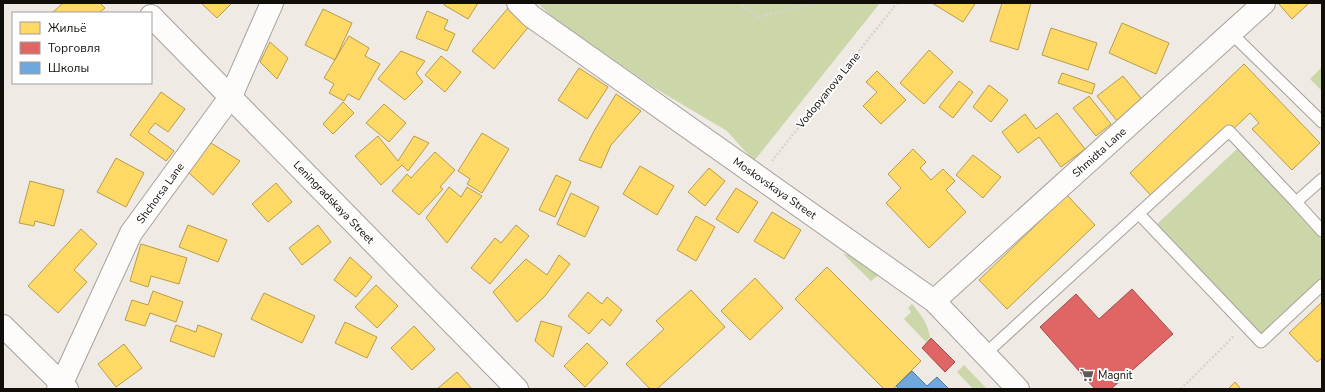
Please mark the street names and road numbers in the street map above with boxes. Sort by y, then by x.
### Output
street label: Vodopyanova Lane [792,49,864,132]
street label: Shmidta Lane [1069,124,1130,181]
street label: Moskovskaya Street [730,154,819,223]
street label: Leningradskaya Street [290,158,377,247]
street label: Shchorsa Lane [133,160,188,227]

